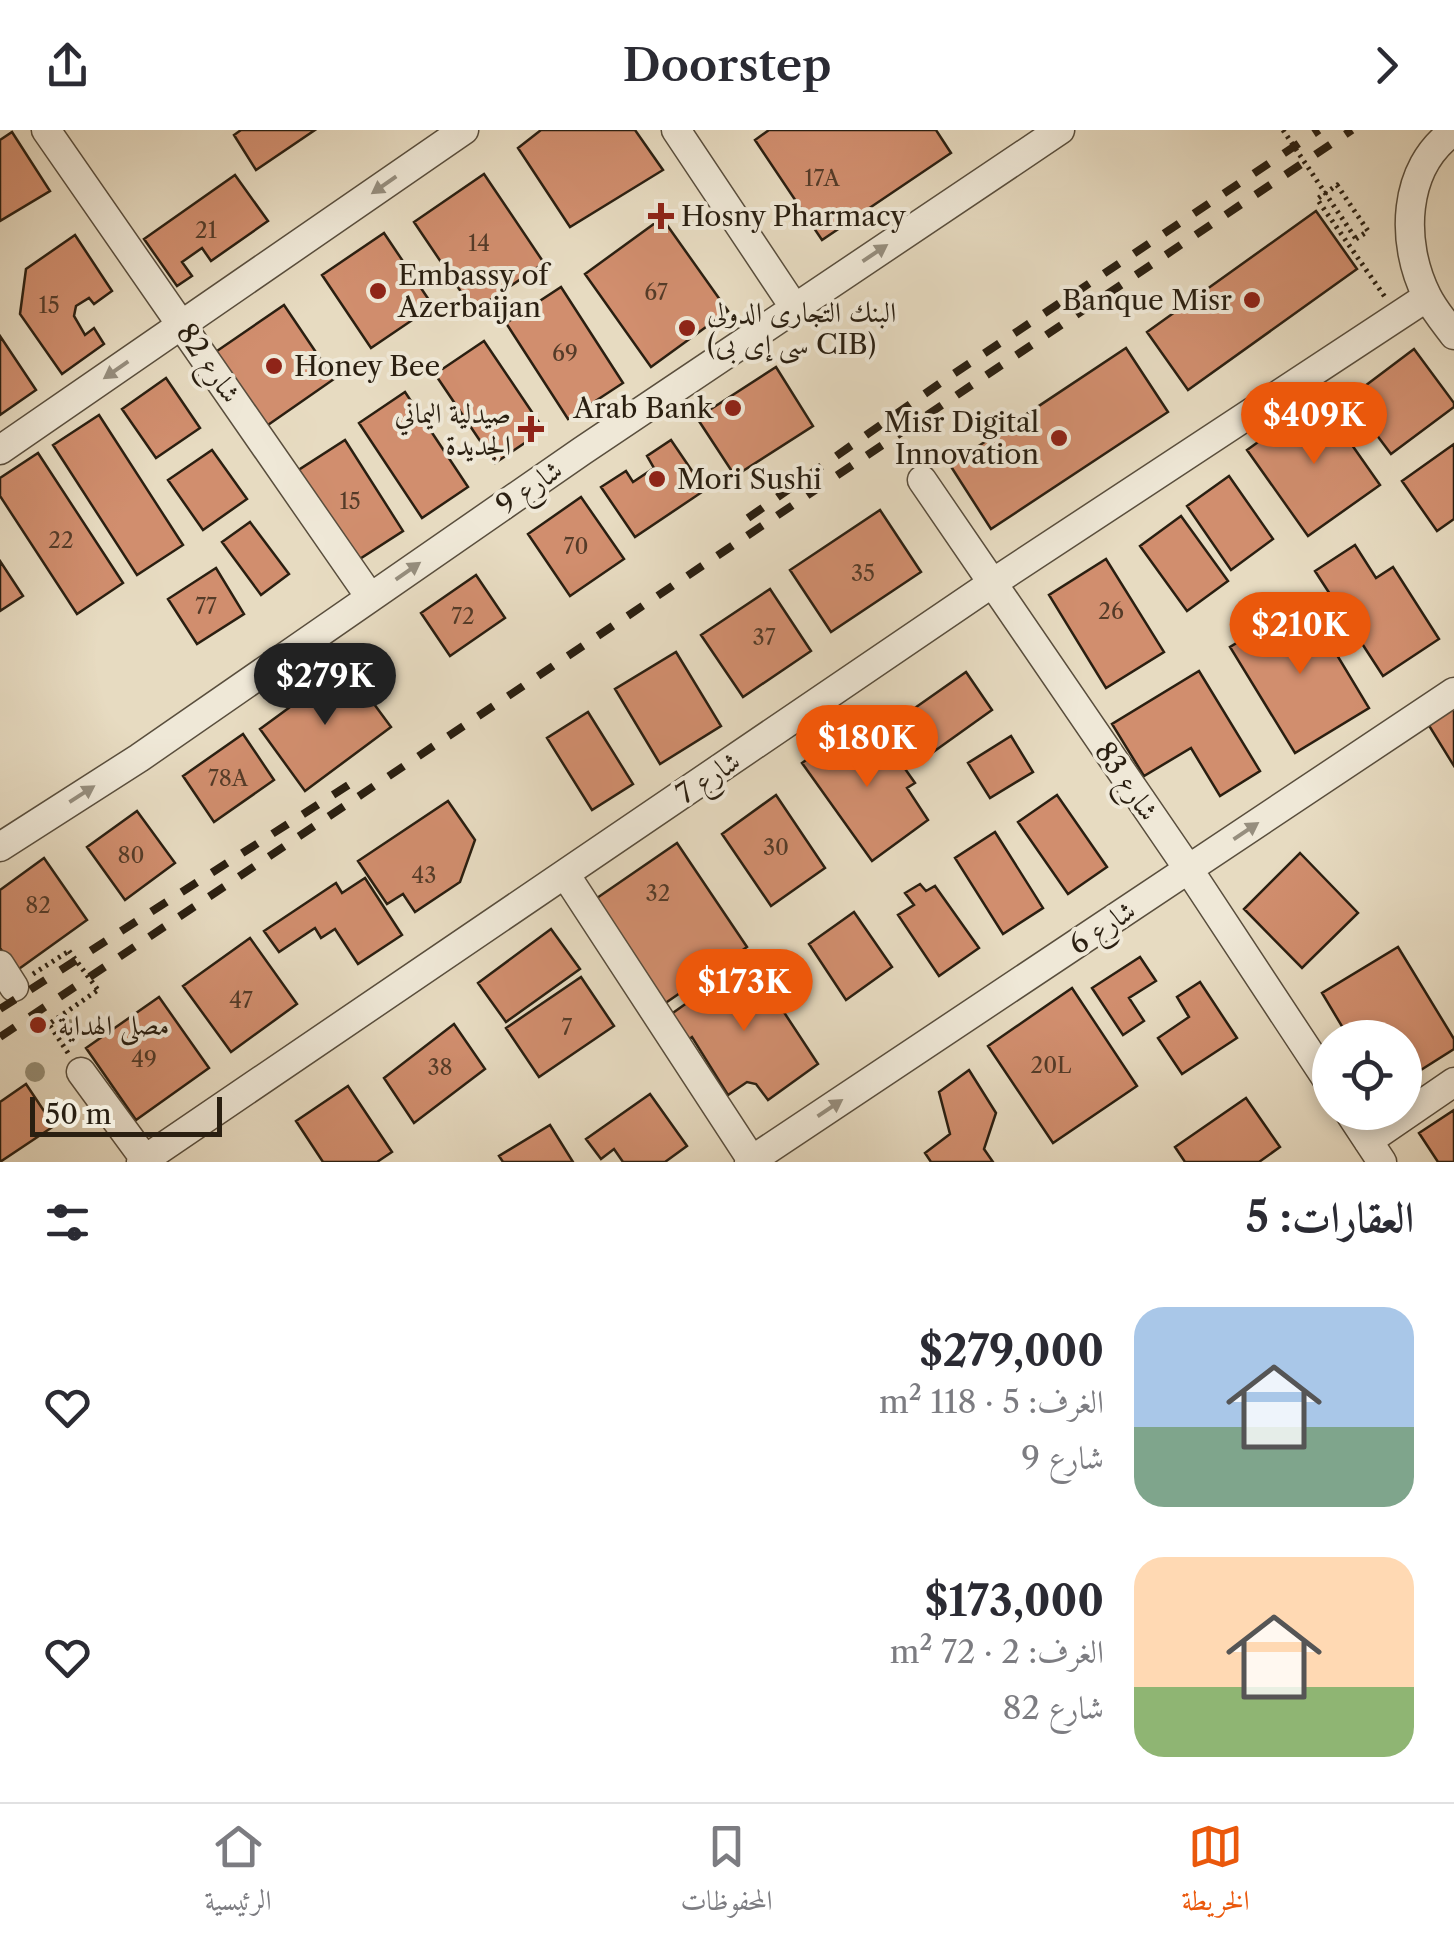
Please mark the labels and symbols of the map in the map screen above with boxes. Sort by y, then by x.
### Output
house number: 17A [804,165,841,192]
one-way arrow [370,175,397,194]
place label: Hosny Pharmacy [681,199,906,233]
marker: Hosny Pharmacy [650,205,672,227]
house number: 21 [195,217,217,244]
house number: 14 [468,230,490,257]
one-way arrow [862,244,889,263]
place label: Embassy of Azerbaijan [397,258,552,324]
house number: 67 [644,279,668,306]
marker: Embassy of Azerbaijan [367,280,389,302]
place label: Banque Misr [1062,283,1232,317]
marker: Banque Misr [1241,289,1263,311]
house number: 15 [38,292,60,319]
place label: البنك التجارى الدولى (سى إى بى CIB) [707,295,896,364]
street label: شارع 82 [164,317,248,413]
marker: البنك التجارى الدولى (سى إى بى CIB) [676,317,698,339]
house number: 69 [552,340,578,367]
place label: Honey Bee [294,349,440,383]
marker: Honey Bee [263,355,285,377]
one-way arrow [103,360,130,379]
pin: $409K [1244,382,1384,467]
place label: Arab Bank [572,391,715,425]
place label: صيدلية اليماني الجديدة [395,396,511,462]
marker: Arab Bank [722,397,744,419]
place label: Misr Digital Innovation [884,405,1039,471]
marker: صيدلية اليماني الجديدة [520,418,542,440]
marker: Misr Digital Innovation [1048,427,1070,449]
street label: شارع 9 [490,452,572,527]
place label: Mori Sushi [677,462,822,496]
marker: Mori Sushi [646,468,668,490]
house number: 15 [339,488,361,515]
house number: 22 [48,527,74,554]
house number: 70 [564,533,588,560]
house number: 35 [851,560,875,587]
one-way arrow [395,562,421,581]
pin: $210K [1230,592,1370,677]
house number: 77 [195,593,217,620]
house number: 26 [1098,598,1124,625]
house number: 72 [451,603,475,630]
house number: 37 [753,624,776,651]
pin: $279K [255,643,395,728]
pin: $180K [797,705,937,790]
street label: شارع 83 [1082,735,1166,831]
street label: شارع 7 [670,743,750,816]
house number: 78A [208,765,249,792]
one-way arrow [68,785,96,803]
one-way arrow [1233,822,1260,841]
house number: 30 [763,834,789,861]
house number: 80 [118,842,144,869]
house number: 43 [412,862,436,889]
house number: 32 [646,880,670,907]
house number: 82 [25,892,51,919]
street label: شارع 6 [1062,893,1145,967]
pin: $173K [674,949,814,1034]
house number: 47 [229,987,253,1014]
place label: مصلى الهداية [58,1008,169,1046]
marker: مصلى الهداية [27,1014,49,1036]
house number: 7 [562,1014,573,1041]
house number: 49 [131,1046,157,1073]
house number: 20L [1030,1052,1072,1079]
house number: 38 [427,1054,453,1081]
scale bar [30,1092,222,1136]
one-way arrow [816,1099,844,1118]

